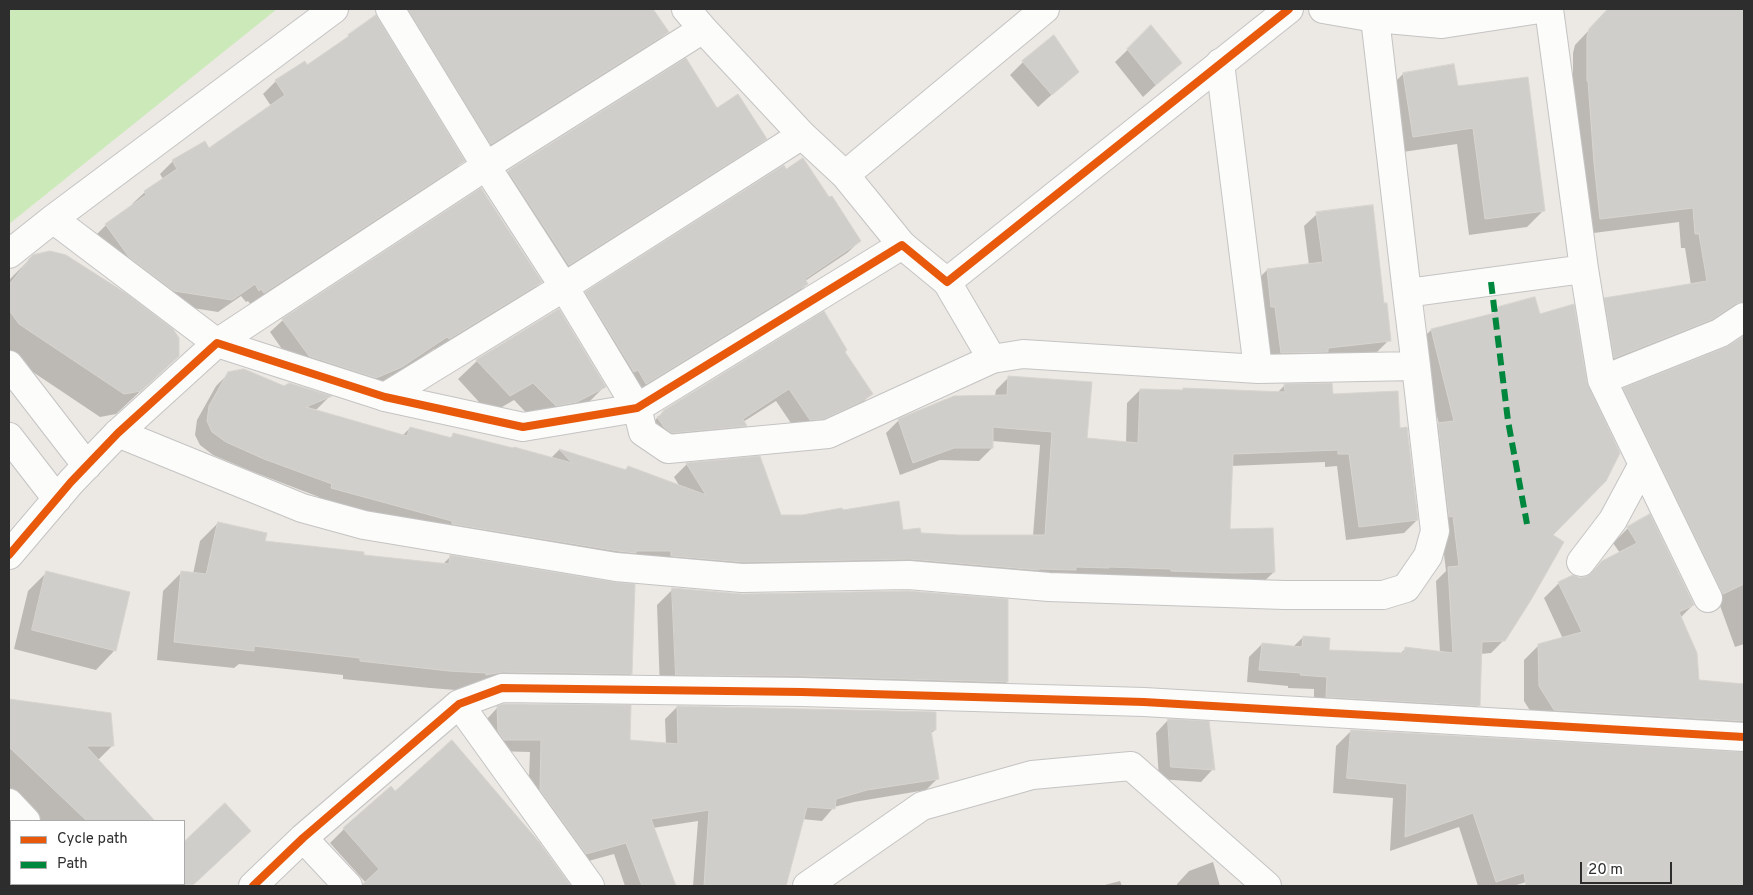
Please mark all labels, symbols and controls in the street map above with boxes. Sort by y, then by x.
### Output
legend [10,820,185,885]
text: Cycle path [57,830,128,849]
scale bar [1583,852,1676,884]
text: Path [57,855,88,874]
text: 20 m [1588,861,1623,880]

